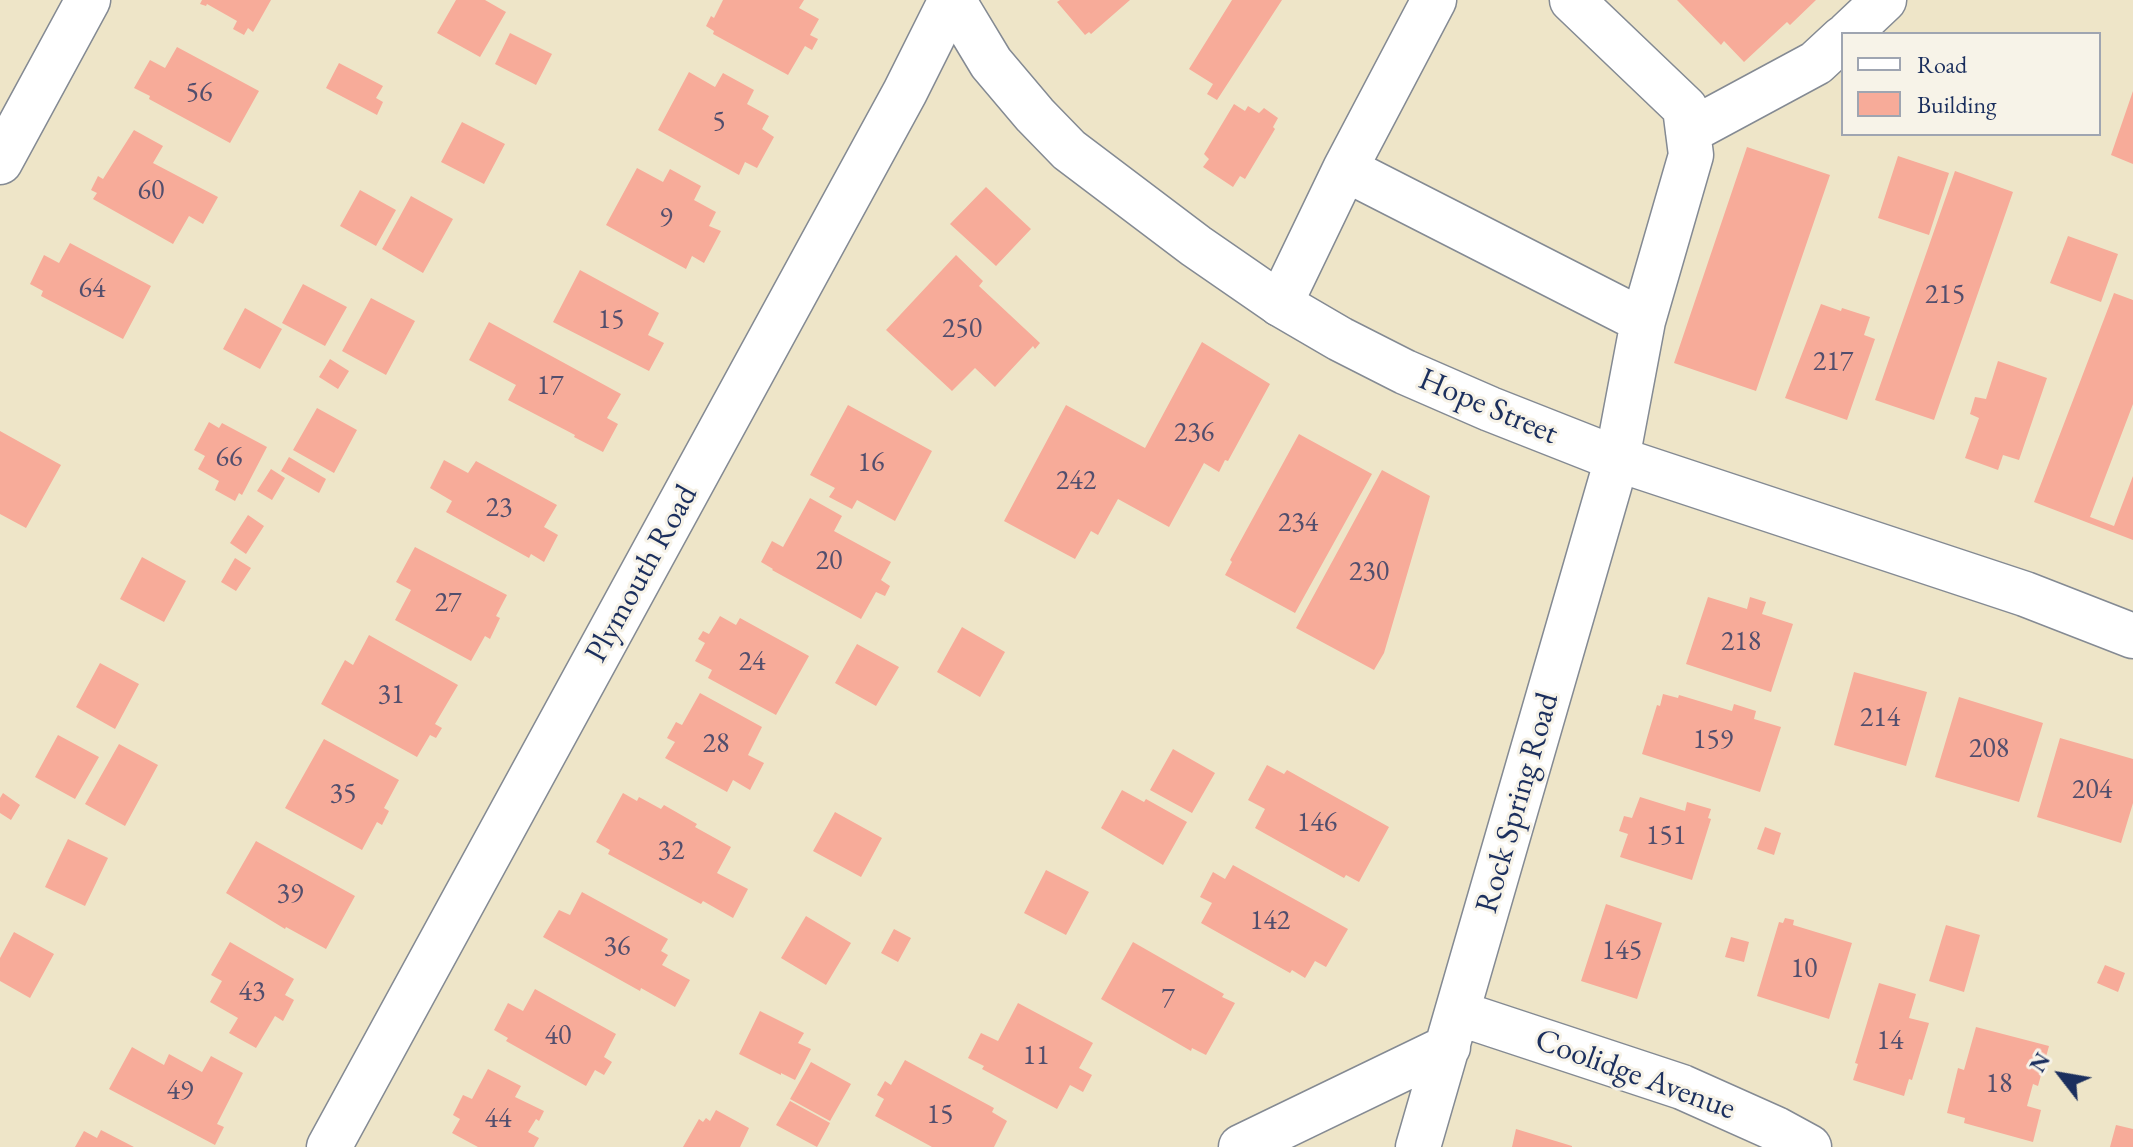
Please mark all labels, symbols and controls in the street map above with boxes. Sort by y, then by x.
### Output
legend [1841,32,2101,136]
text: Road [1917,49,1967,80]
house number: 56 [186,76,212,110]
text: Building [1917,89,1997,120]
house number: 5 [712,105,726,139]
house number: 60 [138,174,164,208]
house number: 9 [659,201,673,235]
house number: 64 [79,272,105,306]
house number: 215 [1925,278,1965,312]
house number: 15 [598,303,624,337]
house number: 250 [942,312,982,346]
house number: 217 [1813,345,1853,379]
street label: Hope Street [1413,360,1563,454]
house number: 17 [537,369,563,403]
house number: 236 [1174,416,1214,450]
house number: 66 [216,441,242,475]
house number: 16 [858,446,884,480]
house number: 242 [1056,464,1096,498]
street label: Plymouth Road [577,479,707,669]
house number: 23 [486,491,512,525]
house number: 234 [1278,506,1318,540]
house number: 20 [816,544,842,578]
house number: 230 [1349,555,1389,589]
house number: 27 [435,586,461,620]
house number: 218 [1721,625,1761,659]
house number: 24 [739,645,765,679]
house number: 31 [378,678,404,712]
street label: Rock Spring Road [1468,688,1568,918]
house number: 214 [1860,701,1900,735]
house number: 159 [1693,723,1733,757]
house number: 28 [703,727,729,761]
house number: 208 [1969,732,2009,766]
house number: 204 [2072,773,2112,807]
house number: 35 [330,777,356,811]
house number: 146 [1297,806,1337,840]
house number: 151 [1646,819,1686,853]
house number: 32 [658,834,684,868]
house number: 39 [277,877,303,911]
house number: 142 [1250,904,1290,938]
house number: 36 [604,930,630,964]
house number: 145 [1602,934,1642,968]
house number: 10 [1791,952,1817,986]
house number: 43 [239,975,265,1009]
house number: 7 [1161,982,1175,1016]
house number: 40 [545,1019,571,1053]
street label: Coolidge Avenue [1530,1021,1740,1129]
house number: 14 [1877,1024,1903,1058]
north arrow [2021,1035,2101,1115]
house number: 11 [1023,1039,1049,1073]
text: N [2023,1047,2057,1077]
house number: 18 [1986,1067,2012,1101]
house number: 49 [167,1074,193,1108]
house number: 15 [927,1098,953,1132]
house number: 44 [485,1102,511,1136]

